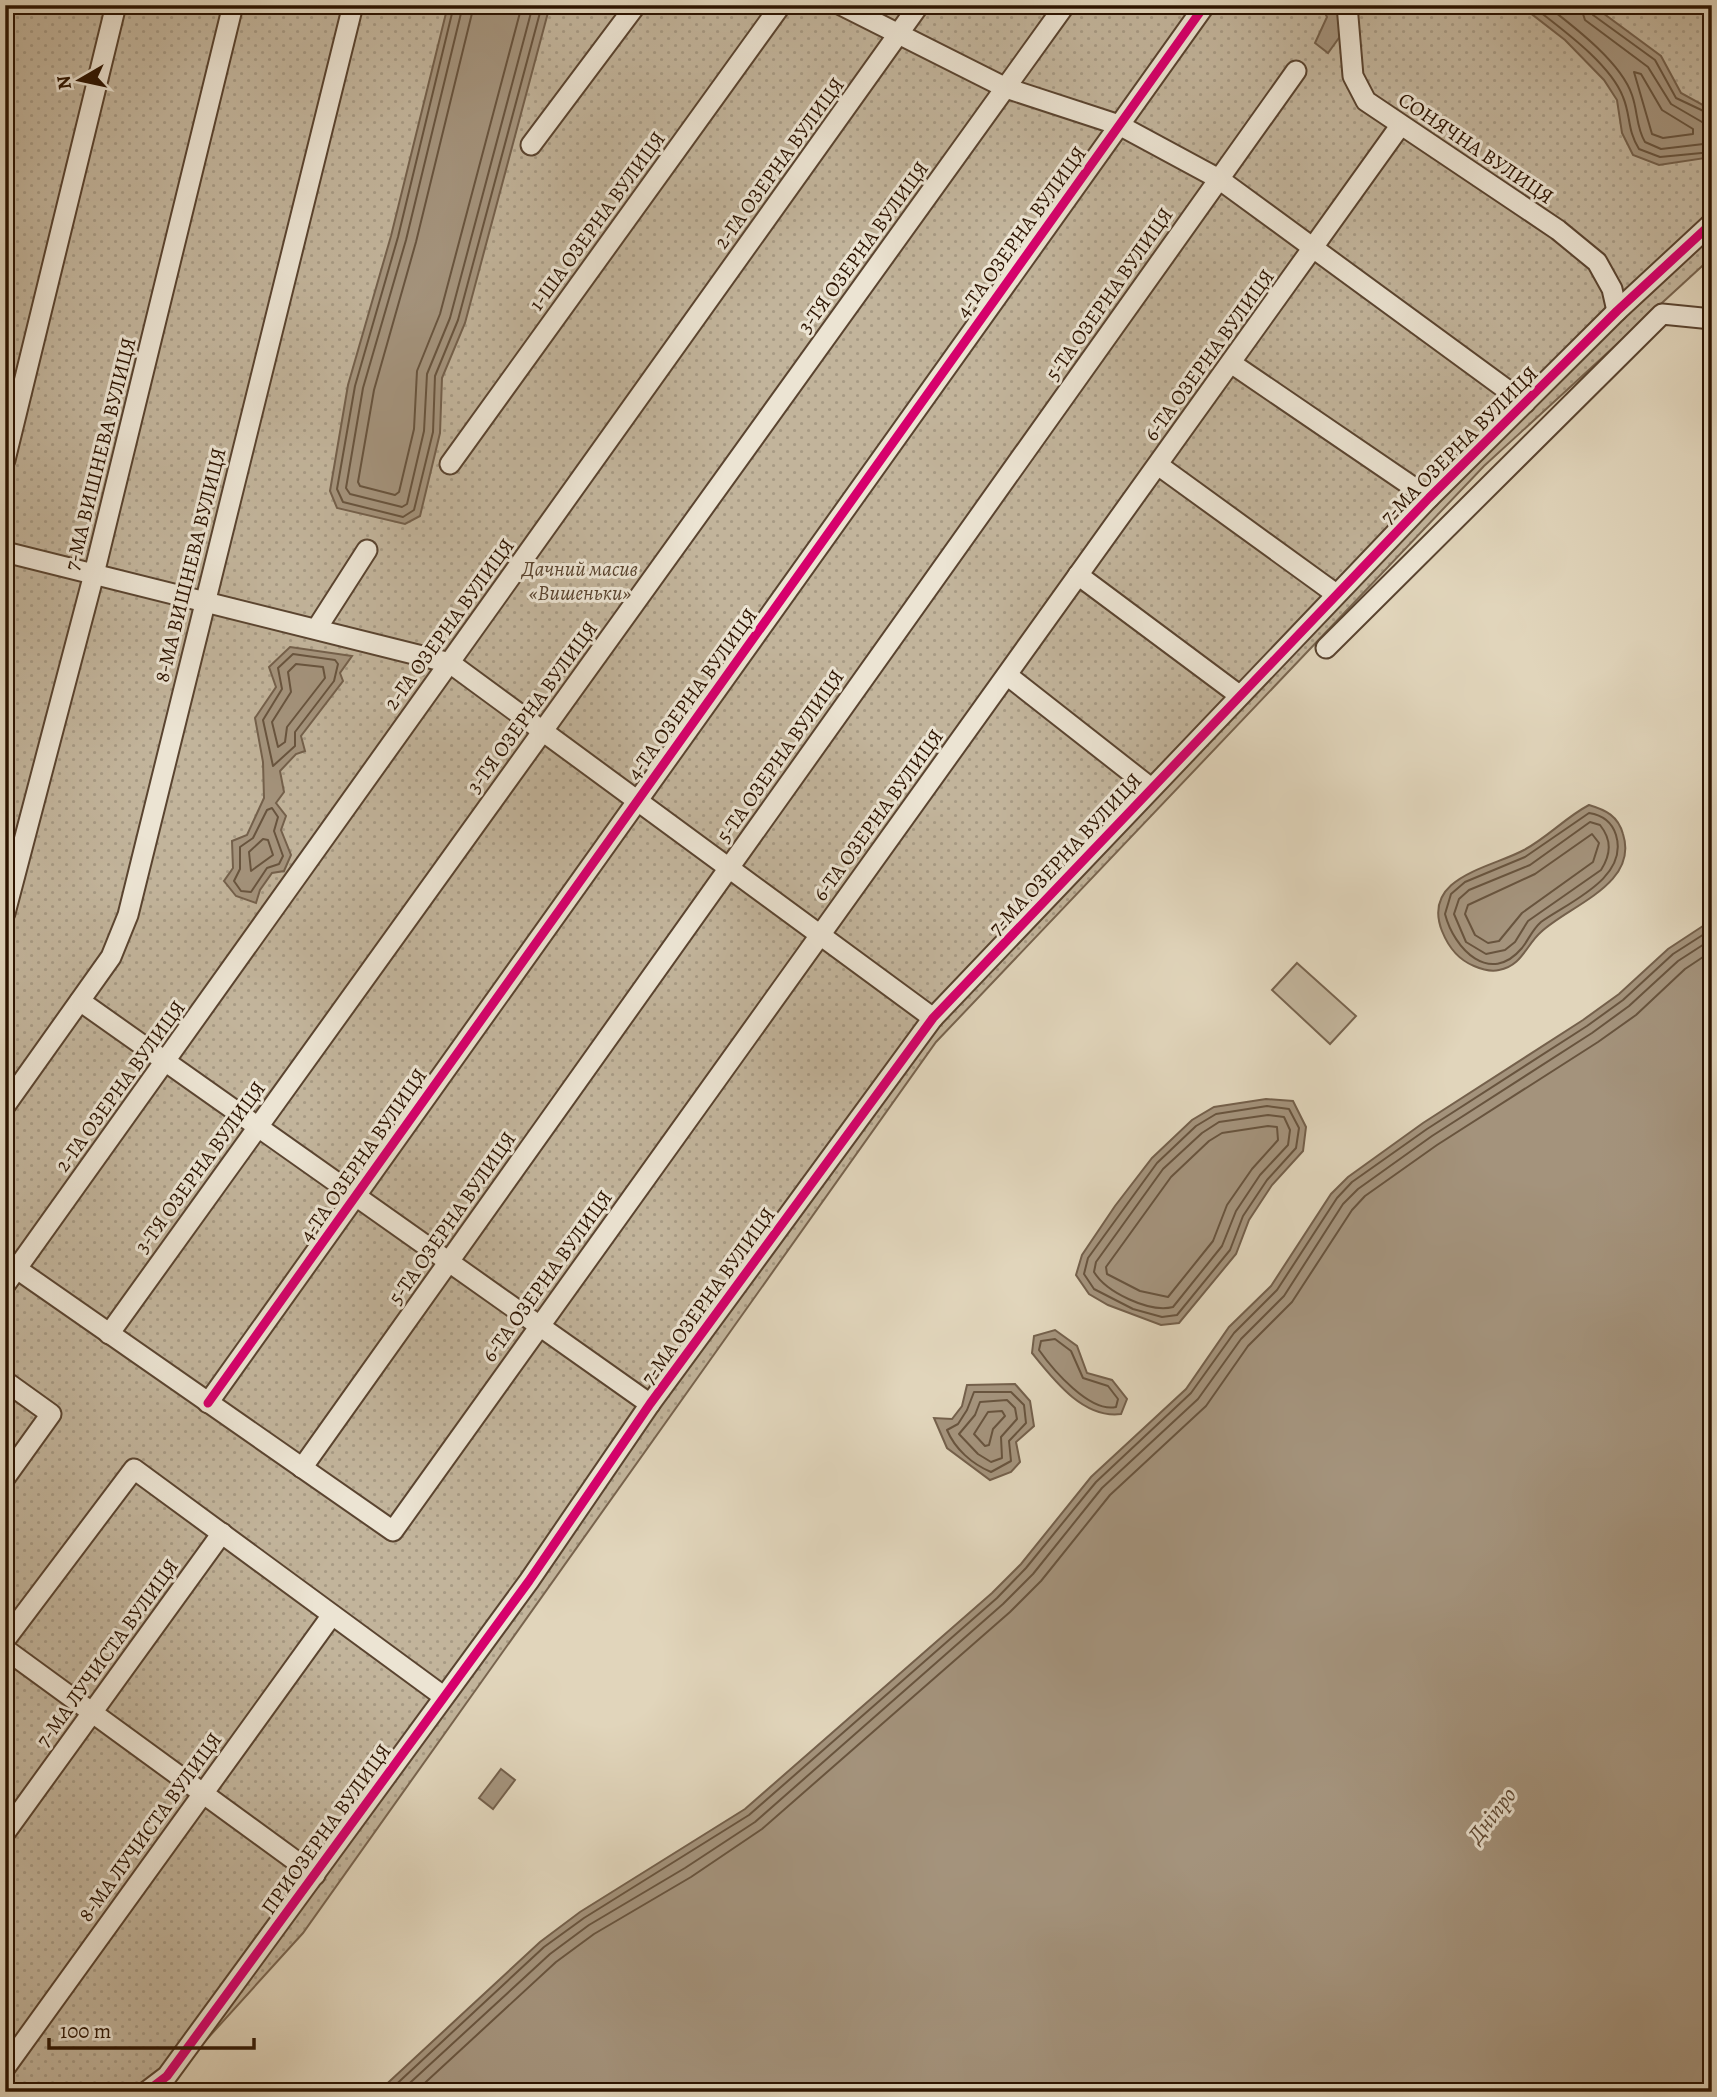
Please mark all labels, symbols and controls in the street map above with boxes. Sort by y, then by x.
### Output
north arrow [46,46,116,116]
street label: 2-ГА ОЗЕРНА ВУЛИЦЯ [707,72,851,254]
text: N [50,73,78,91]
street label: СОНЯЧНА ВУЛИЦЯ [1393,86,1559,210]
street label: 1-ША ОЗЕРНА ВУЛИЦЯ [522,126,672,316]
street label: 4-ТА ОЗЕРНА ВУЛИЦЯ [949,141,1093,323]
street label: 3-ТЯ ОЗЕРНА ВУЛИЦЯ [791,155,935,339]
street label: 5-ТА ОЗЕРНА ВУЛИЦЯ [1039,202,1179,386]
street label: 6-ТА ОЗЕРНА ВУЛИЦЯ [1137,263,1281,447]
street label: 7-МА ВИШНЕВА ВУЛИЦЯ [57,334,143,574]
street label: 7-МА ОЗЕРНА ВУЛИЦЯ [1374,360,1544,530]
street label: 8-МА ВИШНЕВА ВУЛИЦЯ [147,445,233,685]
street label: 2-ГА ОЗЕРНА ВУЛИЦЯ [377,533,521,715]
park label: Дачний масив «Вишеньки» [520,555,638,607]
street label: 4-ТА ОЗЕРНА ВУЛИЦЯ [620,603,764,785]
street label: 3-ТЯ ОЗЕРНА ВУЛИЦЯ [460,615,604,799]
street label: 5-ТА ОЗЕРНА ВУЛИЦЯ [710,664,850,848]
street label: 6-ТА ОЗЕРНА ВУЛИЦЯ [806,723,950,907]
street label: 7-МА ОЗЕРНА ВУЛИЦЯ [982,767,1148,941]
street label: 2-ГА ОЗЕРНА ВУЛИЦЯ [48,995,192,1177]
street label: 4-ТА ОЗЕРНА ВУЛИЦЯ [293,1063,433,1247]
street label: 3-ТЯ ОЗЕРНА ВУЛИЦЯ [128,1075,272,1259]
street label: 5-ТА ОЗЕРНА ВУЛИЦЯ [382,1126,522,1310]
street label: 6-ТА ОЗЕРНА ВУЛИЦЯ [475,1184,619,1368]
street label: 7-МА ОЗЕРНА ВУЛИЦЯ [634,1202,782,1390]
street label: 7-МА ЛУЧИСТА ВУЛИЦЯ [29,1553,185,1753]
street label: 8-МА ЛУЧИСТА ВУЛИЦЯ [72,1727,228,1927]
street label: ПРИОЗЕРНА ВУЛИЦЯ [255,1738,397,1920]
water label: Дніпро [1459,1781,1524,1851]
scale bar [49,2006,254,2050]
text: 100 m [60,2017,111,2045]

